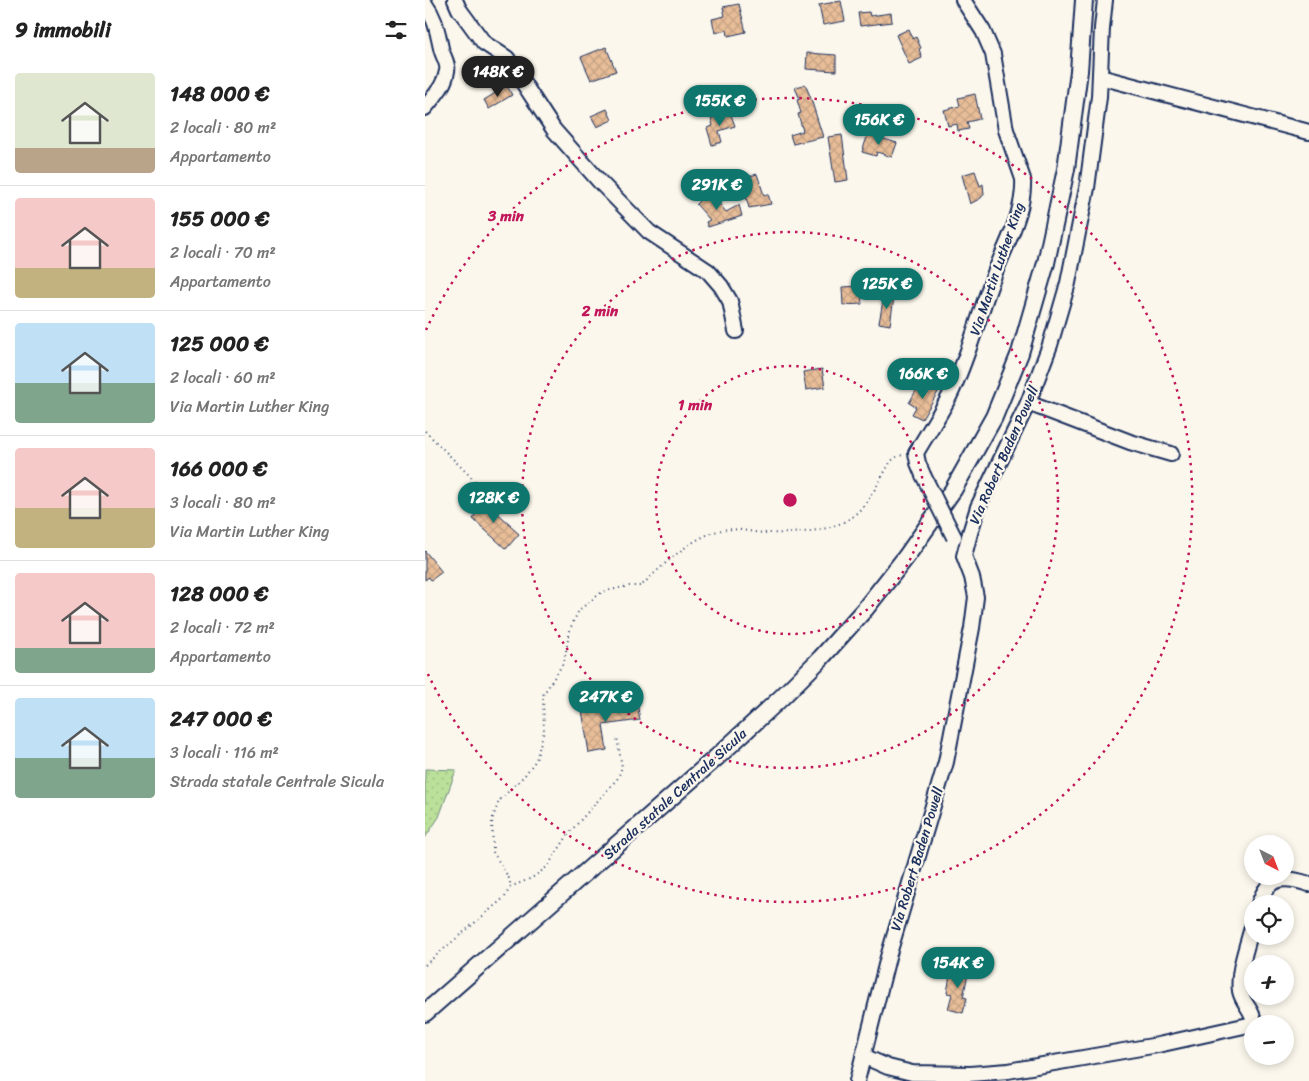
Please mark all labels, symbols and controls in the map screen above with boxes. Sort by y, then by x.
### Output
text: 9 immobili [15,11,111,49]
icon: filters [382,16,410,44]
pin: 148K € [457,56,539,98]
text: 148K € [472,57,524,86]
text: 148 000 € [170,75,269,113]
pin: 155K € [679,84,761,127]
text: 155K € [695,86,745,115]
icon: home [55,93,115,153]
pin: 156K € [838,104,920,146]
text: 156K € [854,105,904,134]
text: 2 locali · 80 m² [170,113,276,142]
text: Appartamento [170,142,271,171]
pin: 291K € [676,168,758,211]
text: 291K € [692,170,742,199]
street label: Via Martin Luther King [962,199,1032,339]
text: 155 000 € [170,200,269,238]
text: 3 min [487,203,525,229]
icon: home [55,218,115,278]
text: 2 locali · 70 m² [170,238,276,267]
text: Appartamento [170,267,271,296]
pin: 125K € [846,268,928,310]
text: 125K € [862,269,912,298]
text: 2 min [581,298,619,324]
text: 125 000 € [170,325,269,363]
icon: home [55,343,115,403]
pin: 166K € [882,358,964,400]
text: 166K € [898,359,948,388]
text: 2 locali · 60 m² [170,363,276,392]
street label: Via Robert Baden Powell [962,381,1046,528]
text: Via Martin Luther King [170,392,329,421]
text: 1 min [678,392,713,418]
text: 166 000 € [170,450,268,488]
icon: home [55,468,115,528]
pin: 128K € [453,482,535,524]
text: 128K € [469,483,519,512]
text: 3 locali · 80 m² [170,488,276,517]
centre of rings [781,491,799,509]
text: Via Martin Luther King [170,517,329,546]
text: 128 000 € [170,575,268,613]
icon: home [55,593,115,653]
text: 2 locali · 72 m² [170,613,275,642]
text: Appartamento [170,642,271,671]
pin: 247K € [565,680,647,723]
text: 247K € [580,682,632,711]
text: 247 000 € [170,700,272,738]
icon: home [55,718,115,778]
street label: Strada statale Centrale Sicula [597,721,754,866]
text: 3 locali · 116 m² [170,738,279,767]
text: Strada statale Centrale Sicula [170,767,384,796]
street label: Via Robert Baden Powell [883,783,951,934]
north arrow [1244,835,1294,885]
map controls [1244,835,1294,1065]
button: locate [1244,895,1294,945]
pin: 154K € [917,946,999,989]
text: 154K € [932,948,984,977]
button: + [1244,955,1294,1005]
button: − [1244,1015,1294,1065]

